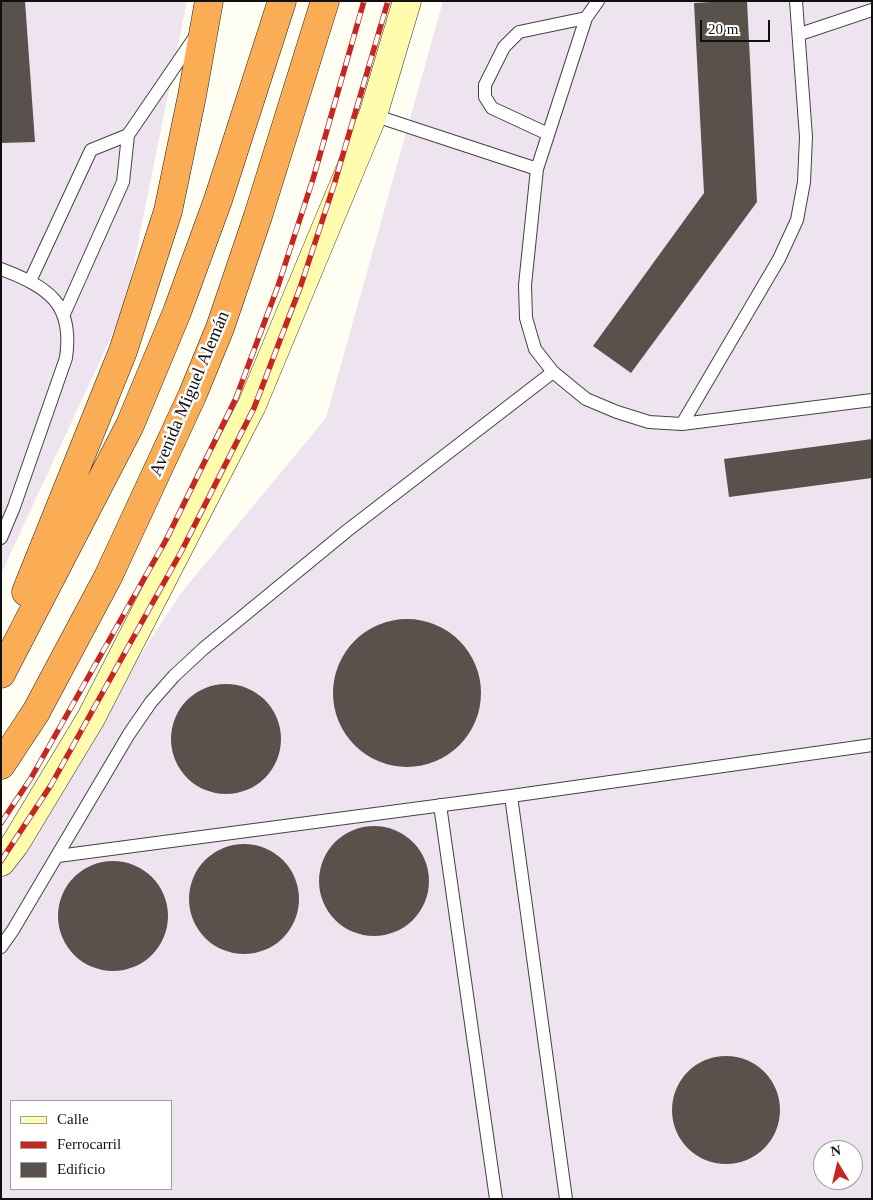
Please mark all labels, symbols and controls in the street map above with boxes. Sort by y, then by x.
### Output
scale bar [703,10,773,42]
text: 20 m [708,21,738,37]
street label: Avenida Miguel Alemán [145,308,235,480]
legend [10,1100,172,1190]
text: Calle [57,1111,89,1127]
text: Ferrocarril [57,1136,121,1152]
north arrow [813,1140,863,1190]
text: N [830,1142,842,1159]
text: Edificio [57,1161,105,1177]

